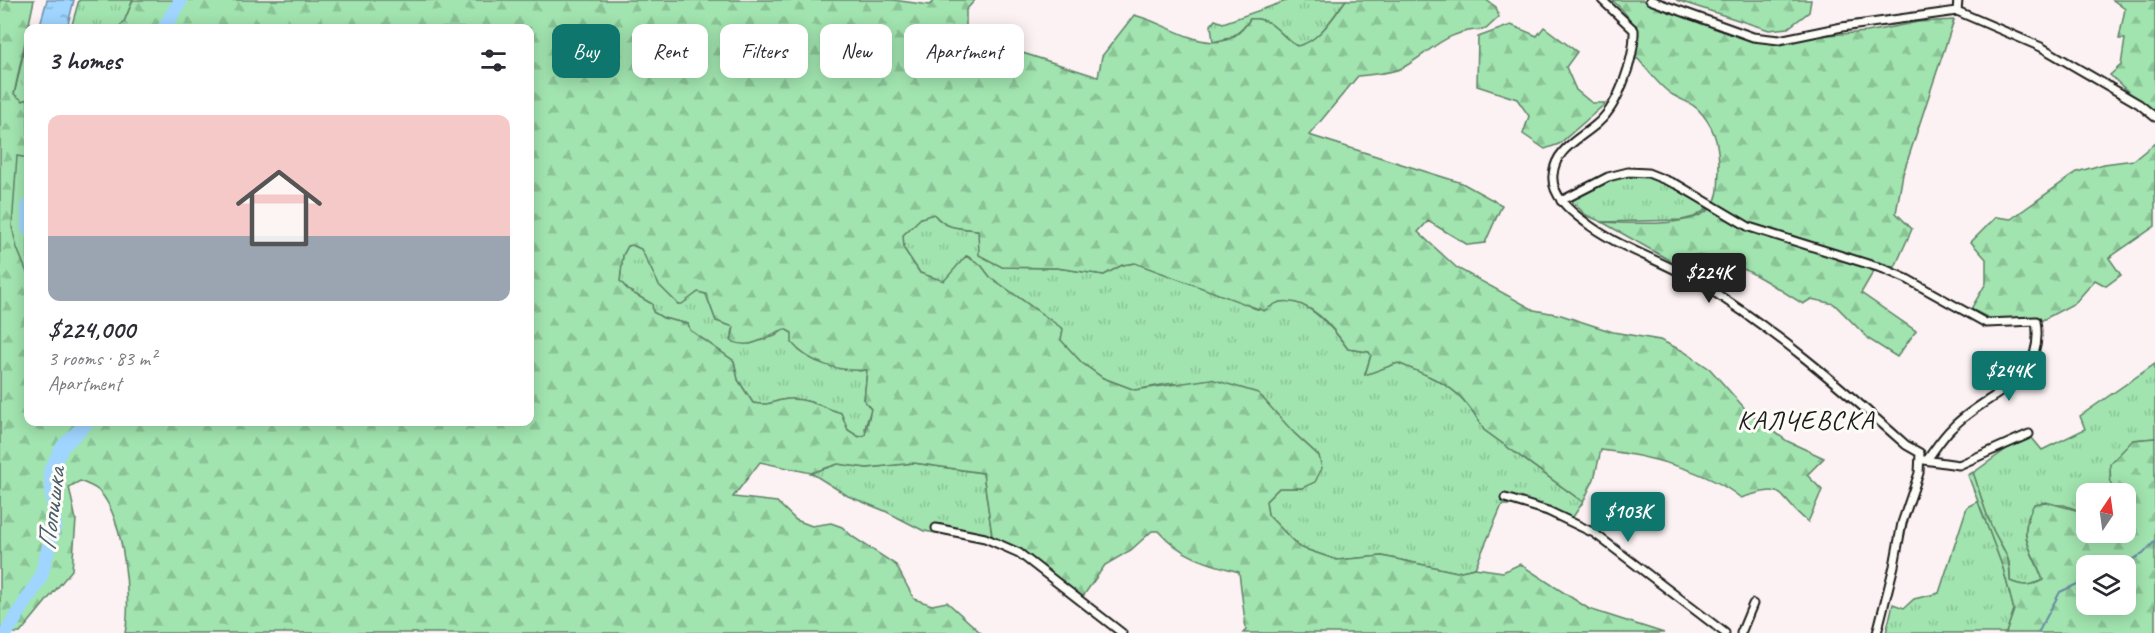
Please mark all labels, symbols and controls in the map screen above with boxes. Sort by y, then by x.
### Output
chip: Buy [552,24,620,78]
chip: Rent [632,24,708,78]
chip: Filters [720,24,808,78]
chip: New [820,24,892,78]
chip: Apartment [904,24,1024,78]
text: 3 homes [48,44,121,77]
icon: filters [477,44,510,77]
icon: home [225,154,333,262]
pin: $224K [1667,253,1751,304]
text: $224K [1686,260,1732,285]
text: $224,000 [48,313,135,346]
text: 3 rooms · 83 m² [48,346,156,371]
pin: $244K [1967,351,2051,402]
text: $244K [1986,358,2032,383]
text: Apartment [48,371,121,396]
district label: КАЛЧЕВСКА [1737,403,1875,437]
water label: Попишка [29,463,73,552]
north arrow [2076,483,2136,543]
map controls [2076,483,2136,615]
pin: $103K [1586,492,1670,543]
text: $103K [1605,499,1651,524]
button: layers [2076,555,2136,615]

